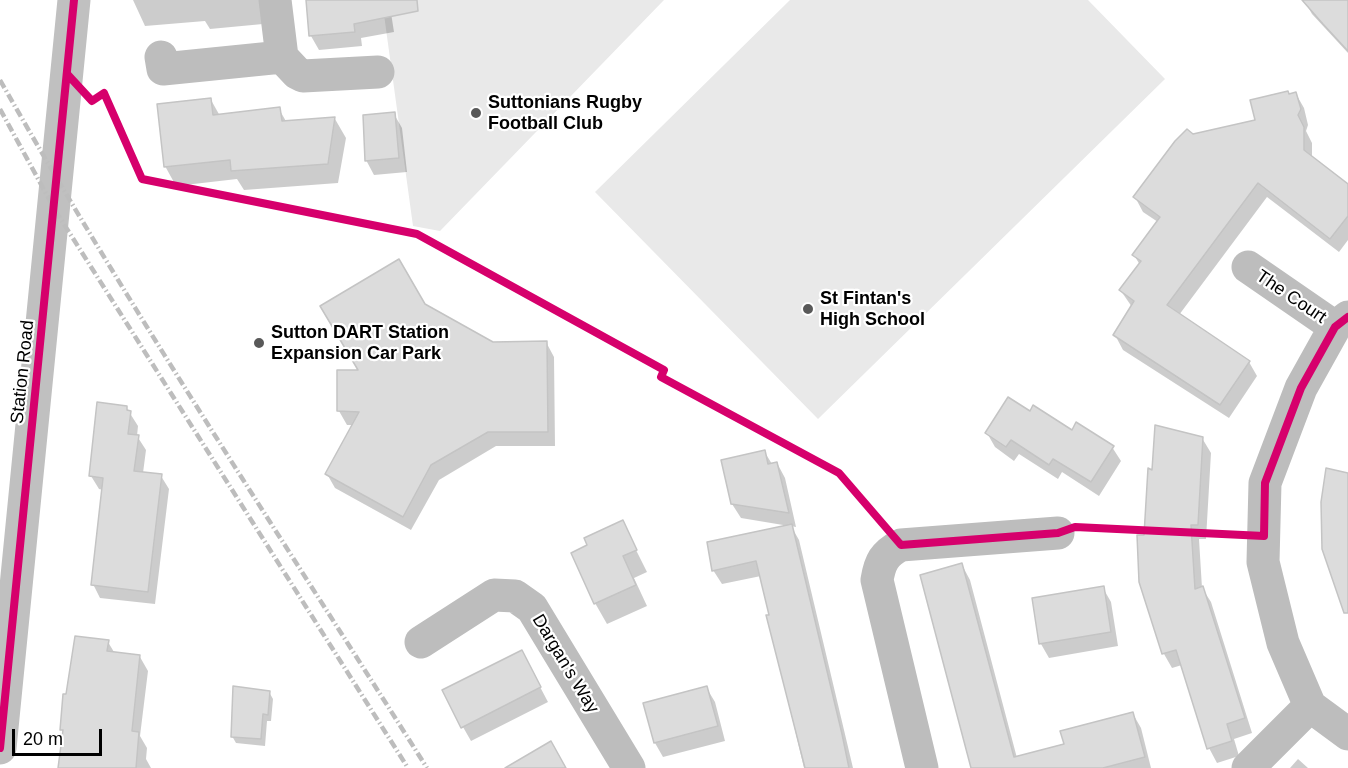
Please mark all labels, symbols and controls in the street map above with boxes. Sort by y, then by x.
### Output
place label: Suttonians Rugby Football Club [488,92,642,134]
marker: Suttonians Rugby Football Club [469,106,483,120]
street label: The Court [1252,266,1330,328]
place label: St Fintan's High School [820,288,925,330]
marker: St Fintan's High School [801,302,815,316]
street label: Station Road [7,319,39,425]
place label: Sutton DART Station Expansion Car Park [271,322,449,364]
marker: Sutton DART Station Expansion Car Park [252,336,266,350]
street label: Dargan's Way [527,611,603,717]
scale bar [15,717,105,755]
text: 20 m [23,729,63,749]

